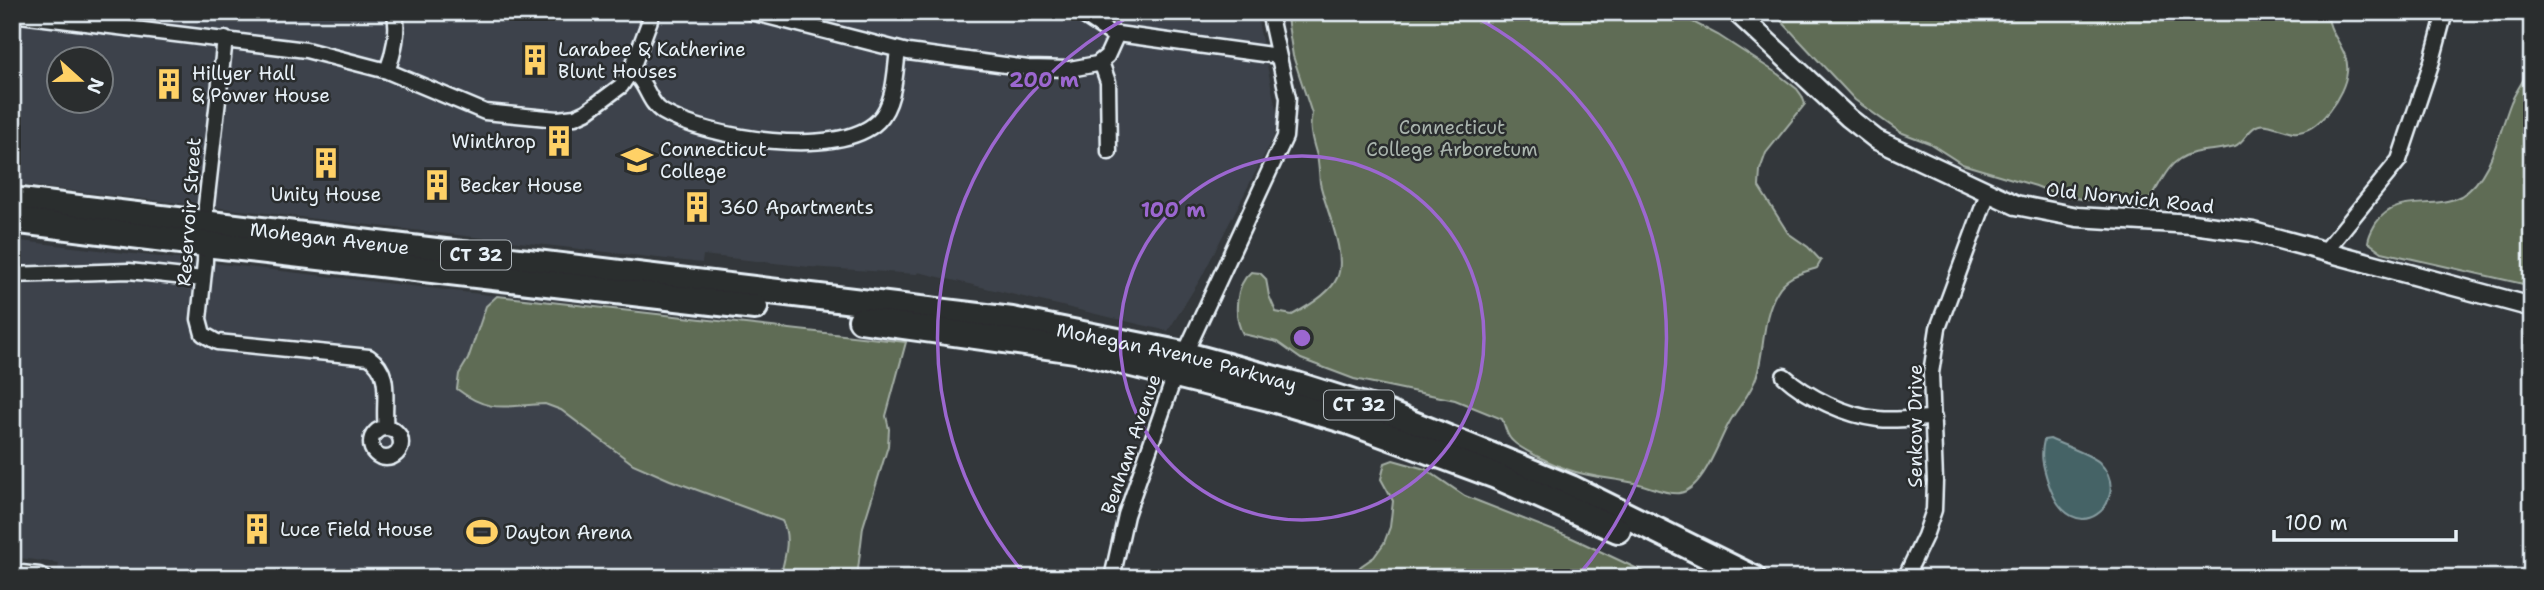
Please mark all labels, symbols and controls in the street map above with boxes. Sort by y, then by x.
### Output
place label: Larabee & Katherine Blunt Houses [558,37,746,84]
building icon: Larabee & Katherine Blunt Houses [518,43,552,77]
north arrow [46,46,116,116]
place label: Hillyer Hall & Power House [192,61,330,108]
text: 200 m [1009,66,1079,94]
building icon: Hillyer Hall & Power House [152,67,186,101]
text: N [81,74,110,97]
park label: Connecticut College Arboretum [1366,115,1538,162]
building icon: Winthrop [542,124,576,158]
place label: Winthrop [452,129,536,154]
street label: Reservoir Street [171,137,207,287]
place label: Connecticut College [660,137,767,184]
school or university icon: Connecticut College [620,143,654,177]
building icon: Unity House [309,146,343,180]
building icon: Becker House [420,168,454,202]
place label: Becker House [460,173,583,198]
street label: Old Norwich Road [2045,177,2215,219]
place label: Unity House [271,182,381,207]
building icon: 360 Apartments [680,190,714,224]
place label: 360 Apartments [720,195,874,220]
text: 100 m [1141,196,1205,224]
street label: Mohegan Avenue [249,216,411,260]
road number: CT 32 [441,241,511,270]
street label: Mohegan Avenue Parkway [1055,317,1300,397]
centre of rings [1290,326,1314,350]
street label: Senkow Drive [1903,364,1928,488]
street label: Benham Avenue [1095,371,1167,517]
road number: CT 32 [1324,390,1394,419]
scale bar [2274,499,2456,543]
text: 100 m [2285,509,2348,537]
building icon: Luce Field House [240,512,274,546]
sports icon: Dayton Arena [465,515,499,549]
place label: Luce Field House [280,517,433,542]
place label: Dayton Arena [505,520,632,545]

